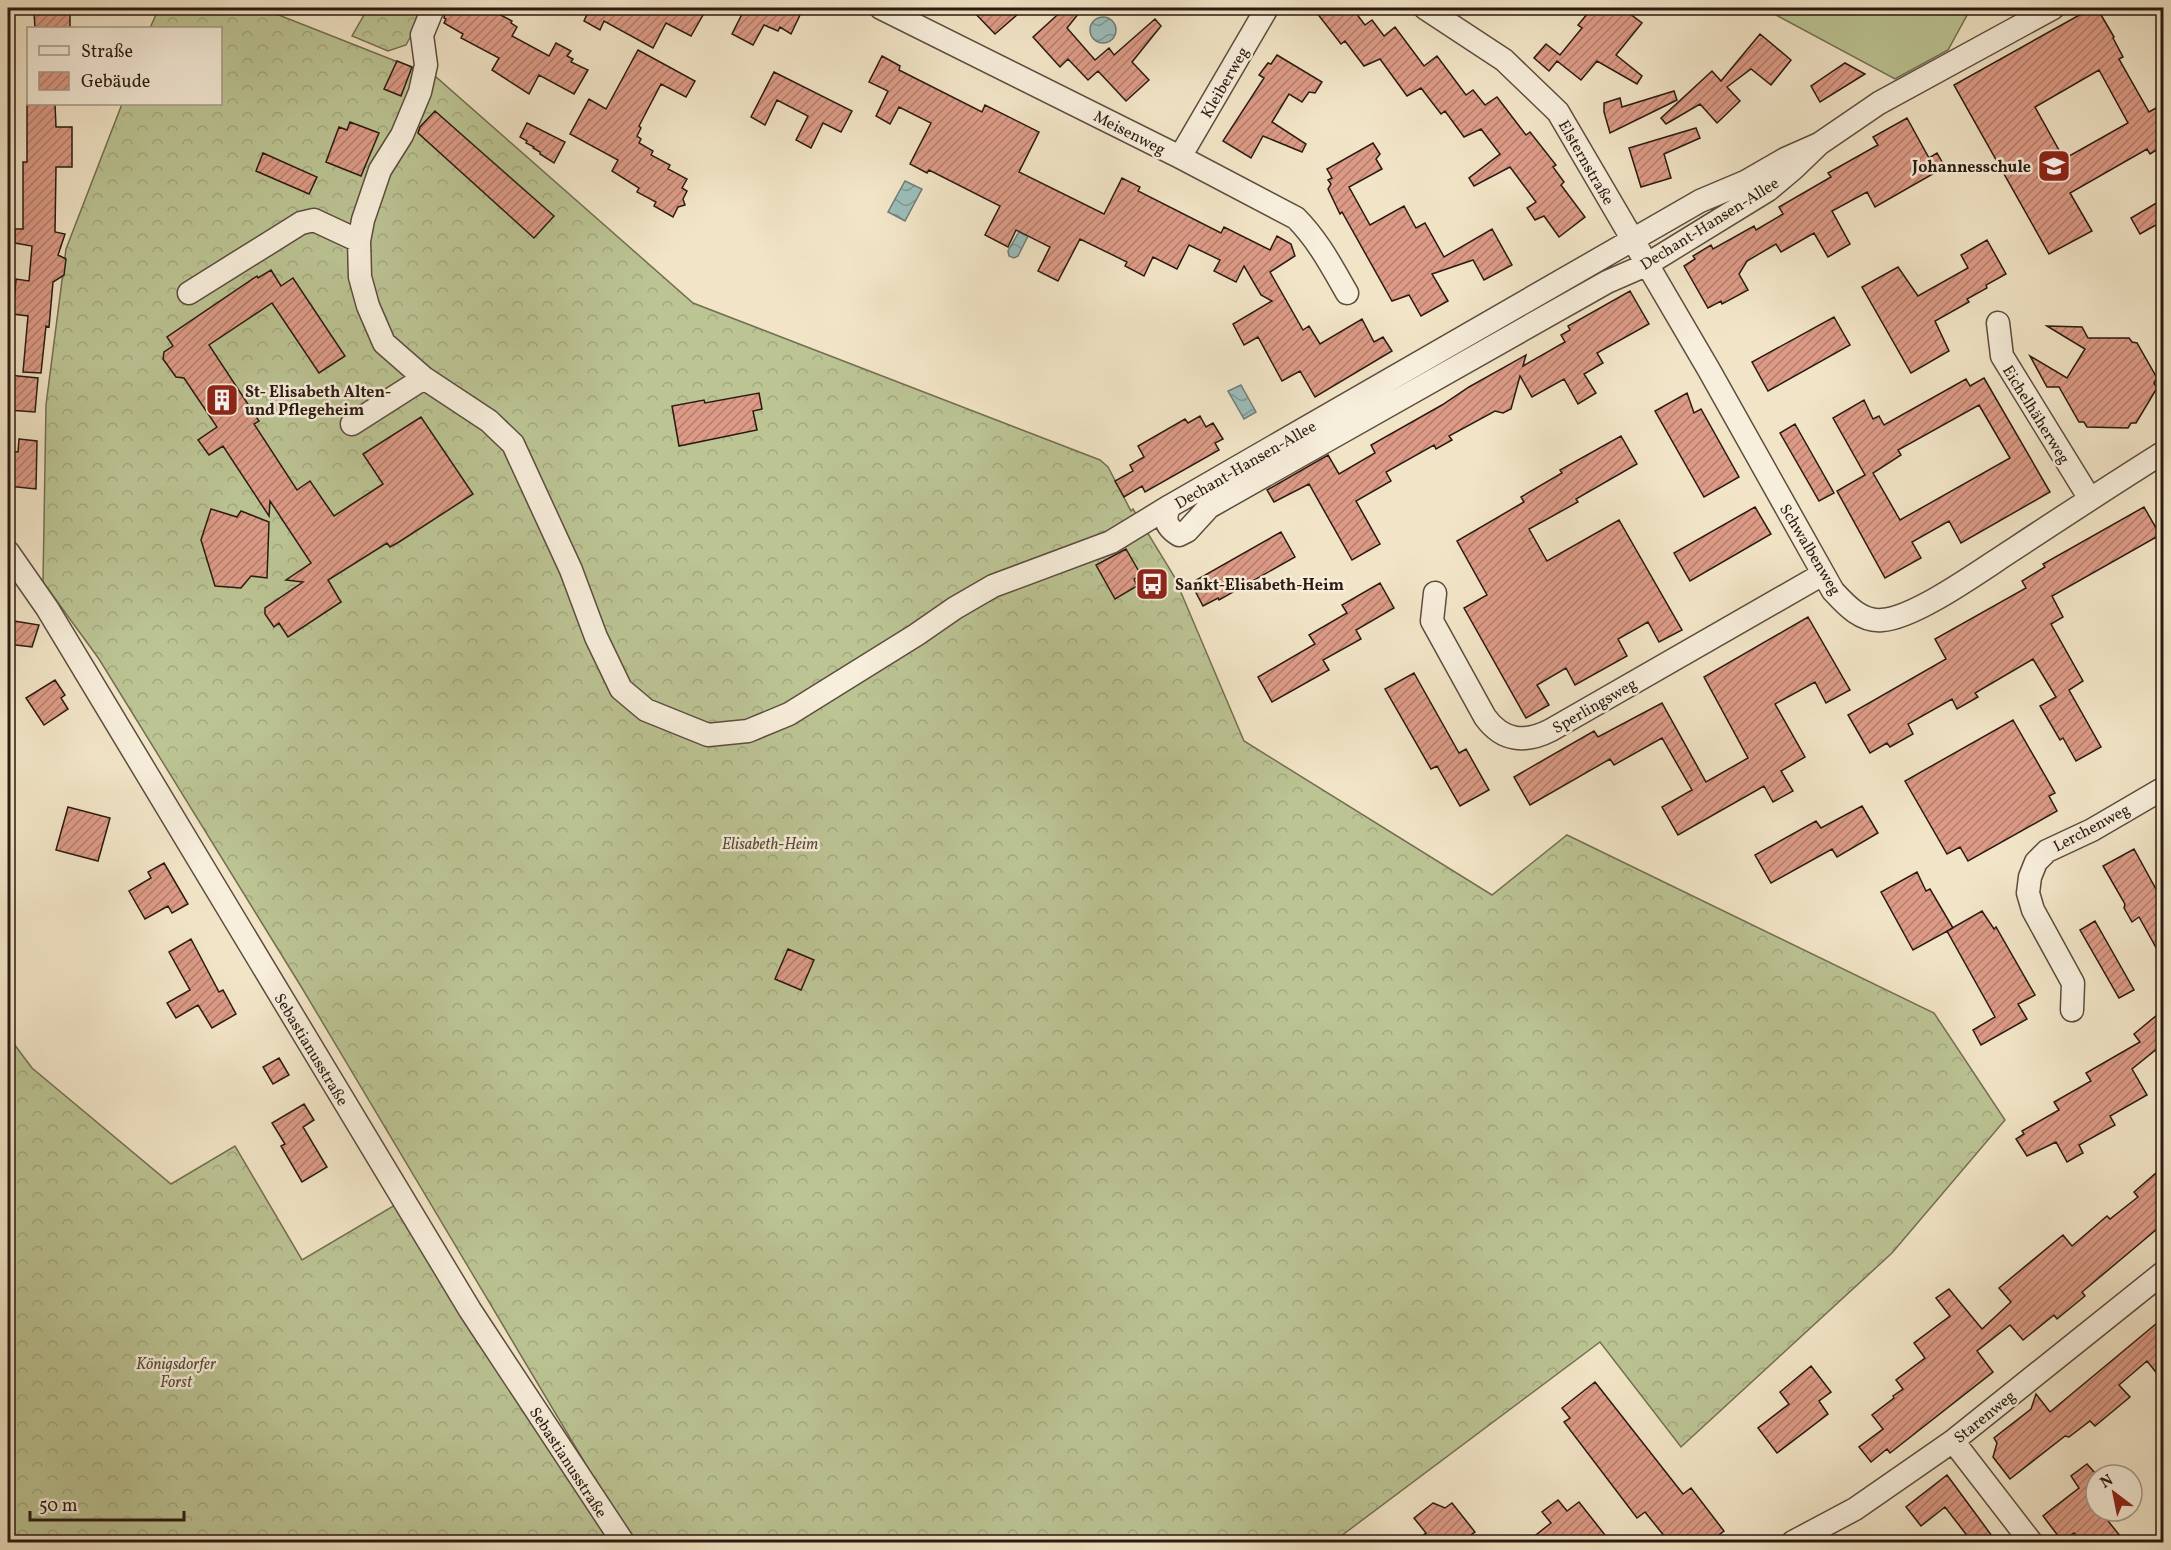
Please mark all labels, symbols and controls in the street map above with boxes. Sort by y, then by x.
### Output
legend [27,27,222,105]
text: Straße [81,40,133,65]
street label: Kleiberweg [1196,43,1255,123]
text: Gebäude [81,70,150,95]
street label: Meisenweg [1089,106,1169,161]
street label: Elsternstraße [1552,116,1619,210]
school or university icon: Johannesschule [2036,148,2072,184]
place label: Johannesschule [1911,157,2031,179]
street label: Dechant-Hansen-Allee [1636,173,1784,276]
street label: Eichelhäherweg [1996,362,2074,469]
building icon: St- Elisabeth Alten- und Pflegeheim [204,382,240,418]
place label: St- Elisabeth Alten- und Pflegeheim [245,382,392,422]
street label: Dechant-Hansen-Allee [1171,416,1321,515]
street label: Schwalbenweg [1773,500,1845,600]
bus stop icon: Sankt-Elisabeth-Heim [1134,566,1170,602]
place label: Sankt-Elisabeth-Heim [1175,575,1344,597]
street label: Sperlingsweg [1549,674,1641,740]
street label: Lerchenweg [2050,799,2134,858]
park label: Elisabeth-Heim [722,834,818,856]
street label: Sebastianusstraße [268,989,353,1111]
park label: Königsdorfer Forst [136,1354,217,1394]
street label: Starenweg [1950,1386,2021,1449]
street label: Sebastianusstraße [523,1403,611,1523]
north arrow [2084,1463,2144,1523]
text: N [2096,1469,2118,1494]
scale bar [30,1484,184,1522]
text: 50 m [39,1494,78,1519]

